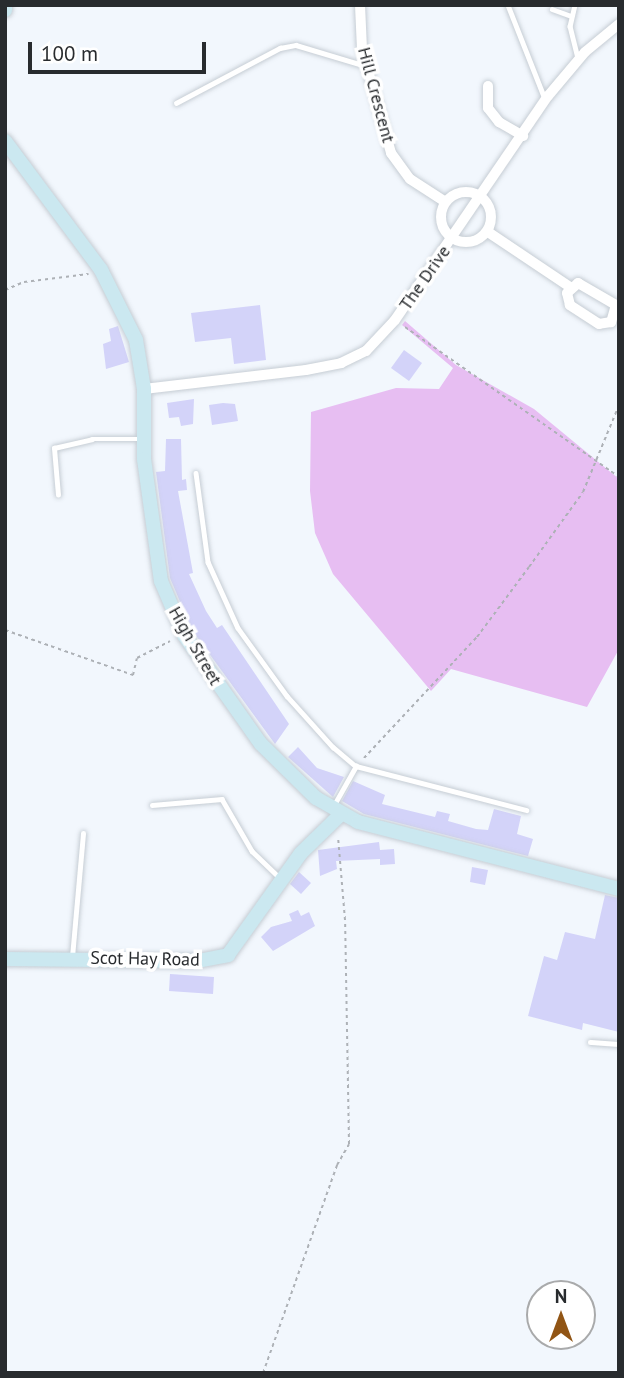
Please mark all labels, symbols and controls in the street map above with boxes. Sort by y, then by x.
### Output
scale bar [32,28,210,72]
text: 100 m [41,40,98,67]
street label: Hill Crescent [353,45,399,145]
street label: The Drive [395,241,455,315]
street label: High Street [164,603,226,689]
street label: Scot Hay Road [90,947,200,971]
north arrow [526,1280,596,1350]
text: N [555,1284,567,1308]

